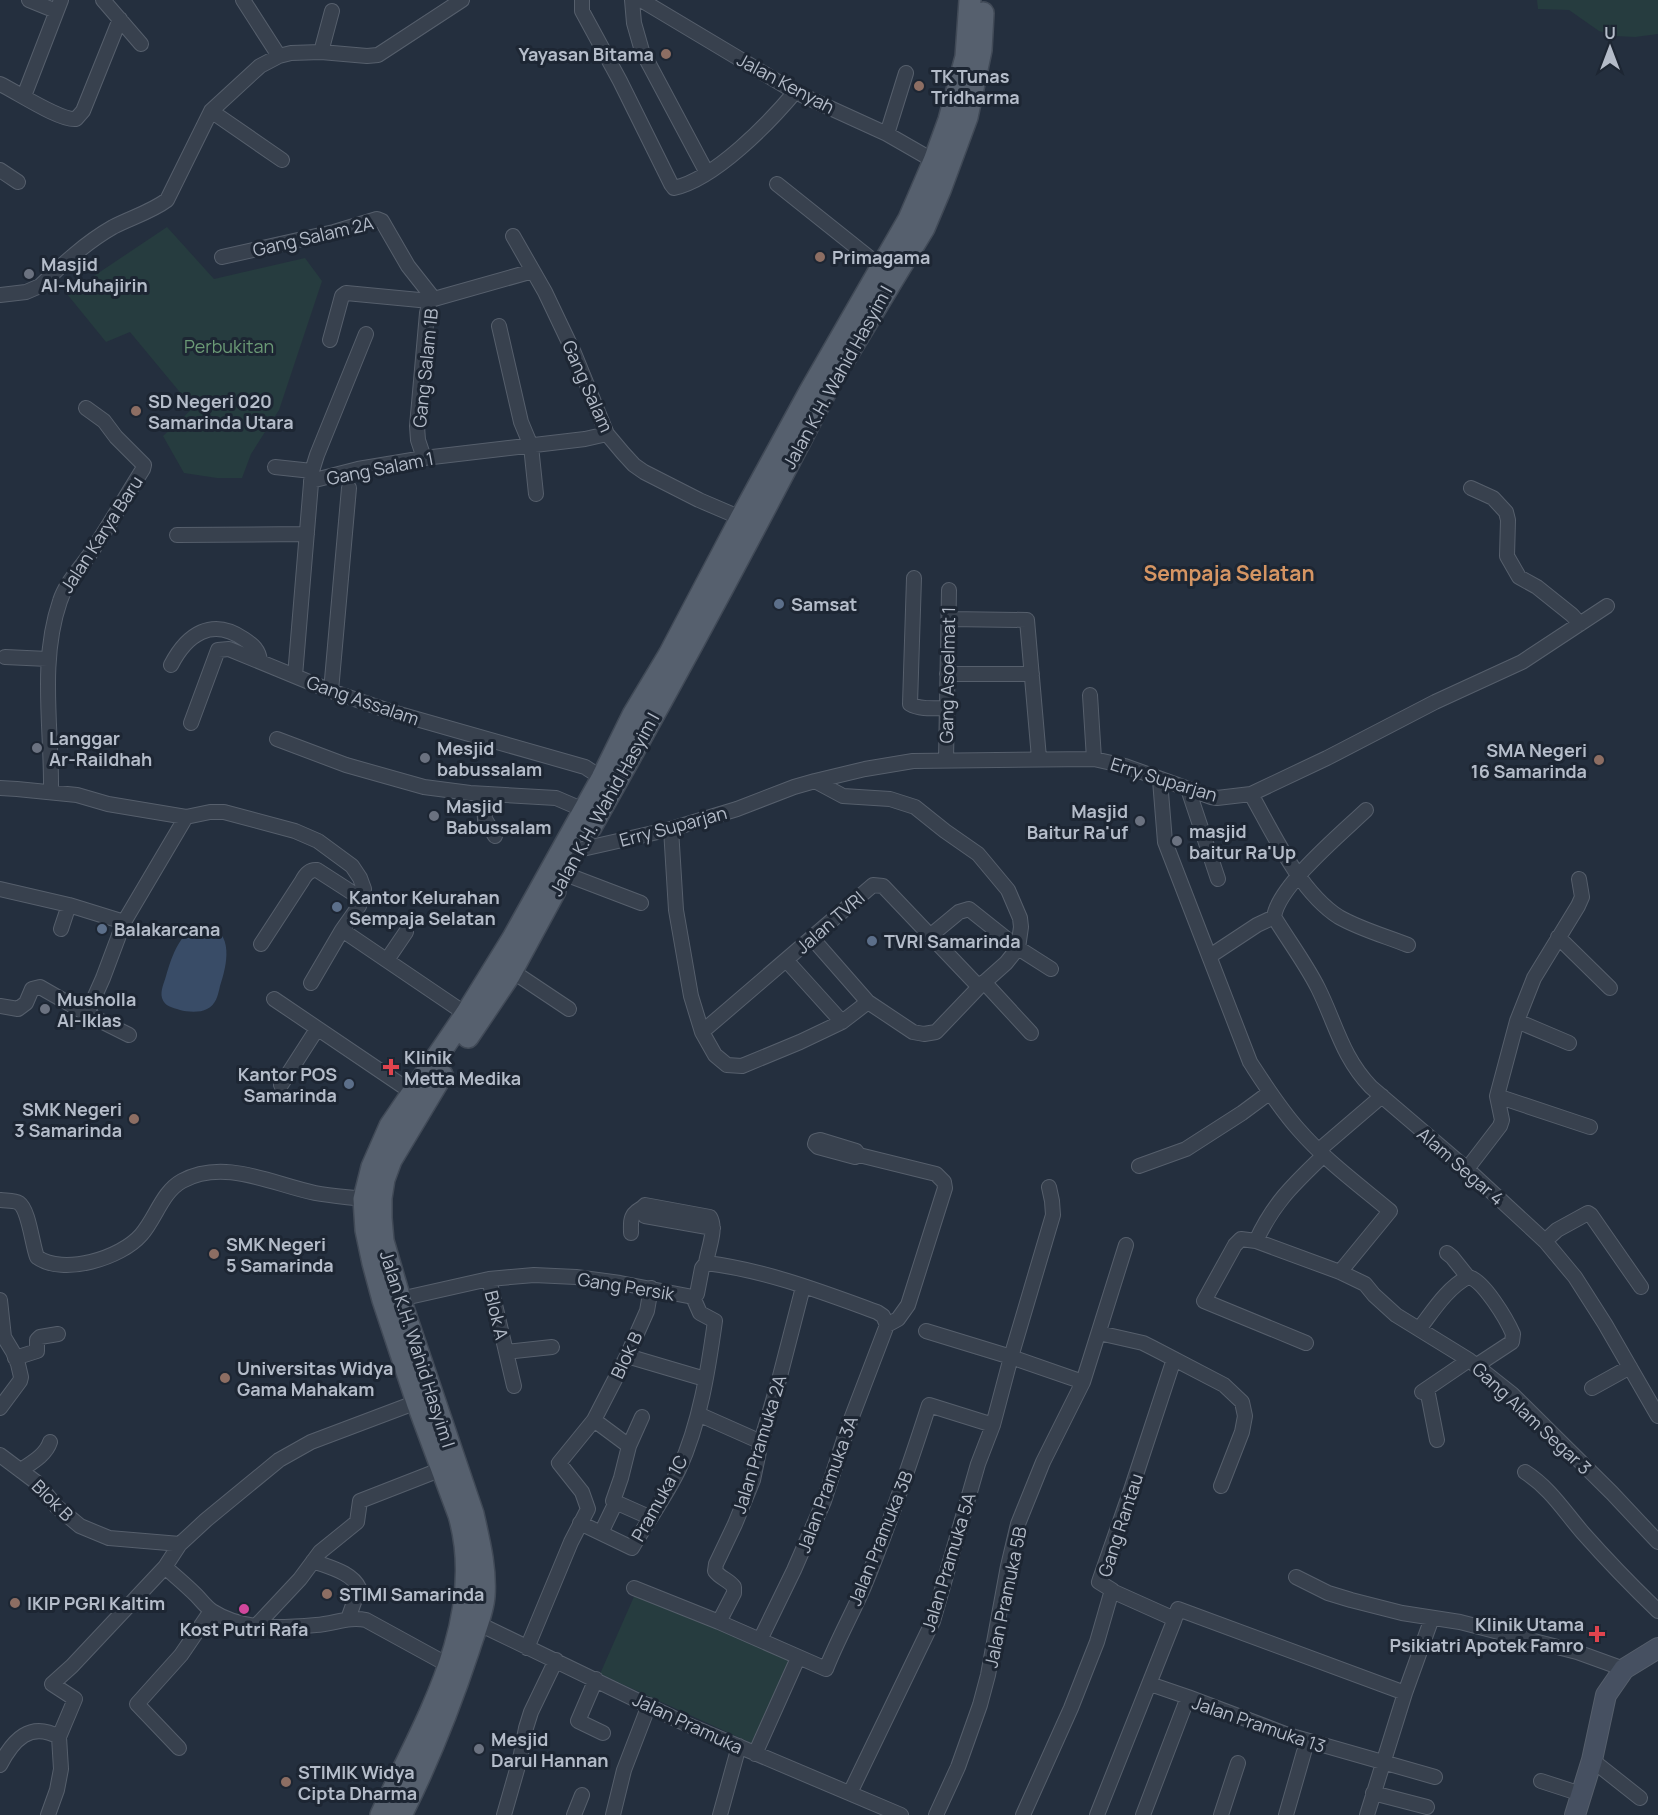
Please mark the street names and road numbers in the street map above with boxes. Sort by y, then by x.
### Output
street label: Jalan Kenyah [733,47,839,119]
street label: Gang Salam 2A [250,210,376,262]
street label: Jalan K.H. Wahid Hasyim I [777,281,897,473]
street label: Gang Salam 1B [407,307,443,429]
street label: Gang Salam [557,336,619,436]
street label: Gang Salam 1 [324,446,436,490]
street label: Jalan Karya Baru [54,471,148,597]
street label: Gang Asoelmat 1 [934,606,960,744]
street label: Gang Assalam [304,670,422,730]
street label: Jalan K.H. Wahid Hasyim I [544,708,664,900]
street label: Erry Suparjan [1108,751,1220,807]
street label: Erry Suparjan [617,800,729,852]
street label: Jalan TVRI [790,885,870,959]
street label: Alam Segar 4 [1413,1122,1509,1210]
street label: Jalan K.H. Wahid Hasyim I [375,1247,461,1451]
street label: Gang Persik [576,1267,677,1306]
street label: Blok A [480,1288,514,1343]
street label: Blok B [605,1328,647,1382]
street label: Gang Alam Segar 3 [1467,1357,1597,1479]
street label: Jalan Pramuka 2A [727,1371,792,1516]
street label: Jalan Pramuka 3A [791,1412,863,1556]
street label: Pramuka 1C [625,1450,693,1546]
street label: Jalan Pramuka 3B [842,1467,918,1609]
street label: Gang Rantau [1092,1470,1148,1580]
street label: Blok B [27,1474,79,1526]
street label: Jalan Pramuka 5A [915,1489,981,1634]
street label: Jalan Pramuka 5B [978,1524,1032,1670]
street label: Jalan Pramuka [629,1687,747,1759]
street label: Jalan Pramuka 13 [1189,1690,1329,1758]

